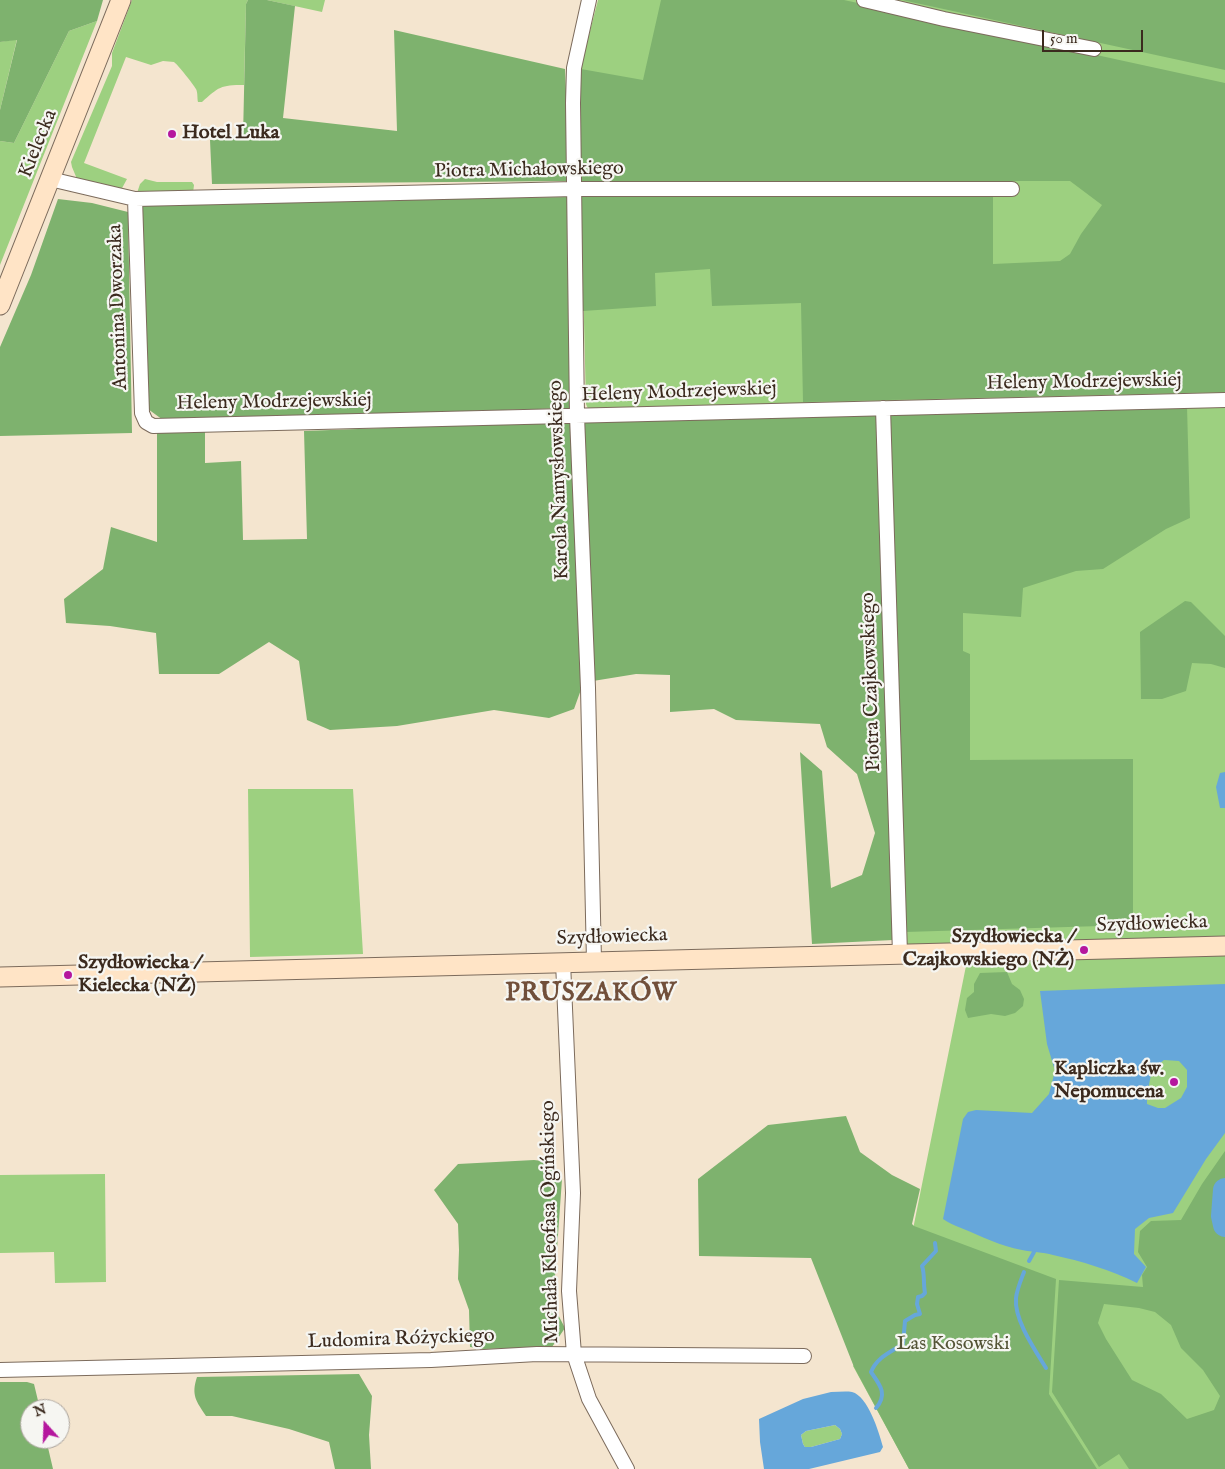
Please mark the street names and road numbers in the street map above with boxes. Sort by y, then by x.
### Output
street label: Kielecka [15,106,63,182]
street label: Piotra Michałowskiego [434,157,624,185]
street label: Antonina Dworzaka [104,224,134,390]
street label: Heleny Modrzejewskiej [986,369,1182,397]
street label: Heleny Modrzejewskiej [581,378,777,408]
street label: Karola Namysłowskiego [545,380,575,580]
street label: Heleny Modrzejewskiej [176,389,372,417]
street label: Piotra Czajkowskiego [857,592,887,772]
street label: Szydłowiecka [1096,911,1208,939]
street label: Szydłowiecka [556,924,668,952]
street label: Michała Kleofasa Ogińskiego [537,1100,565,1344]
street label: Ludomira Różyckiego [307,1325,495,1355]

